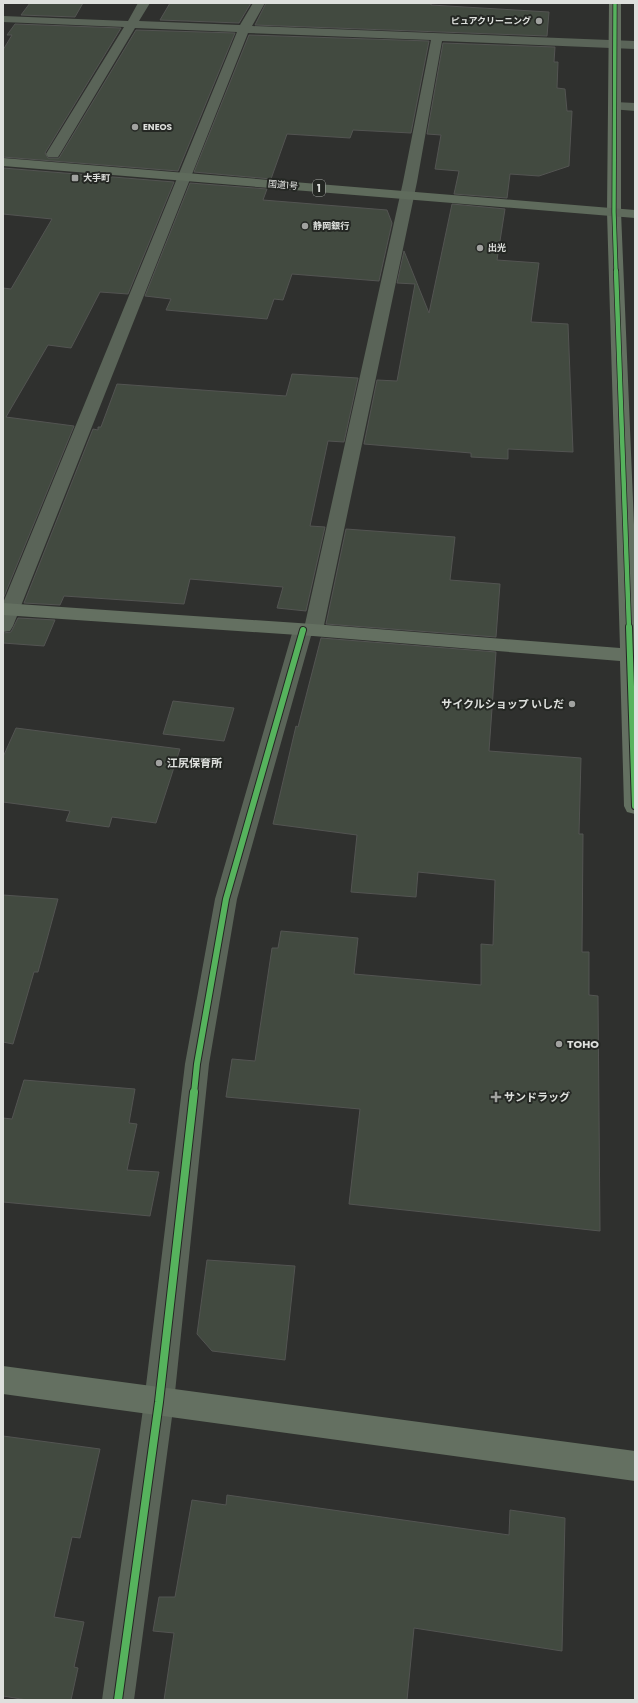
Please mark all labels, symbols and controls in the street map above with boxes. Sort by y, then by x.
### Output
place label: ピュアクリーニング [451,15,531,27]
marker: ピュアクリーニング [534,16,544,26]
place label: ENEOS [143,121,173,133]
marker: ENEOS [130,122,140,132]
place label: 大手町 [83,172,110,184]
marker: 大手町 [70,173,80,183]
street label: 国道1号 [268,178,298,192]
road number: 1 [313,180,325,196]
place label: 静岡銀行 [313,220,350,232]
marker: 静岡銀行 [300,221,310,231]
place label: 出光 [488,242,506,254]
marker: 出光 [475,243,485,253]
place label: サイクルショップ いしだ [441,696,564,712]
marker: サイクルショップ いしだ [567,699,577,709]
place label: 江尻保育所 [167,755,222,771]
marker: 江尻保育所 [154,758,164,768]
place label: TOHO [567,1036,599,1052]
marker: TOHO [554,1039,564,1049]
place label: サンドラッグ [504,1089,570,1105]
marker: サンドラッグ [491,1092,501,1102]

